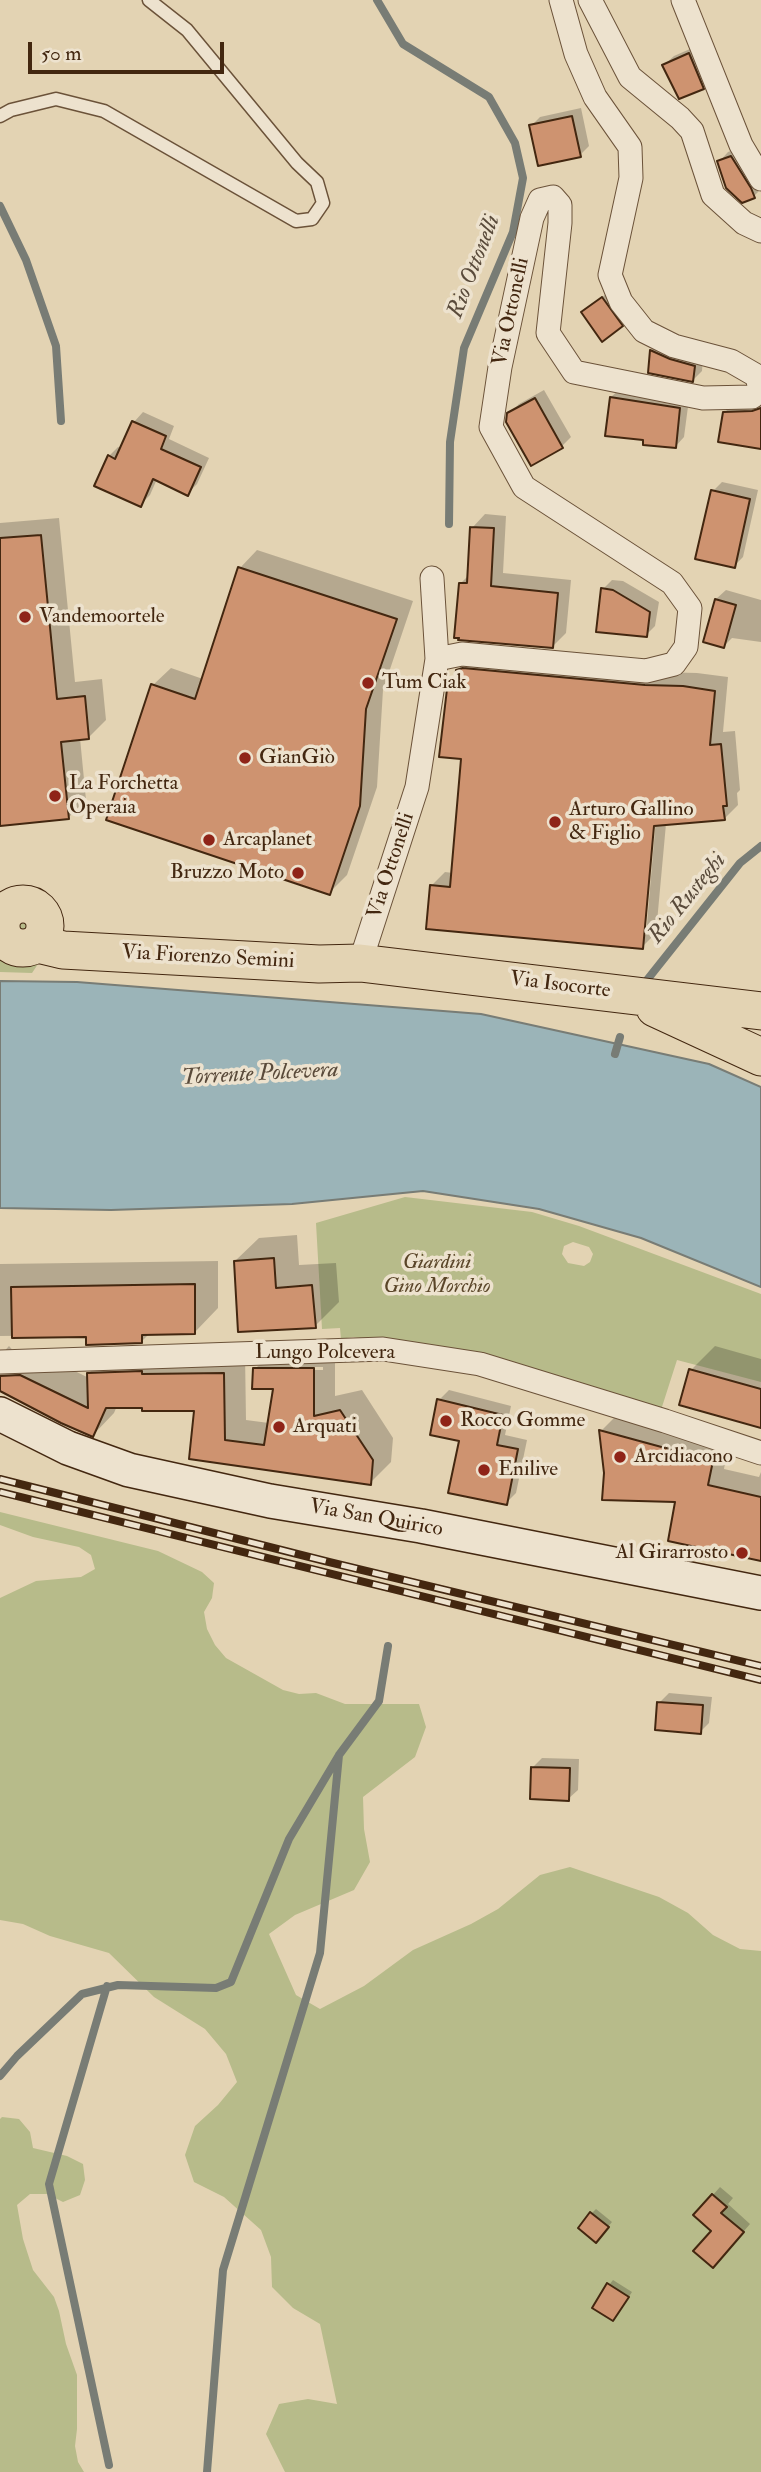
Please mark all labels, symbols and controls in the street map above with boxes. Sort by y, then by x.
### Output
scale bar [32,28,228,72]
text: 50 m [41,40,82,67]
water label: Rio Ottonelli [443,212,507,322]
street label: Via Ottonelli [488,256,536,368]
place label: Vandemoortele [39,604,165,630]
marker: Vandemoortele [17,609,33,625]
place label: Tum Ciak [382,670,466,696]
marker: Tum Ciak [360,675,376,691]
place label: GianGiò [259,745,335,771]
marker: GianGiò [237,750,253,766]
place label: La Forchetta Operaia [69,771,178,821]
marker: La Forchetta Operaia [47,788,63,804]
place label: Arturo Gallino & Figlio [569,797,694,847]
street label: Via Ottonelli [363,810,421,922]
marker: Arturo Gallino & Figlio [547,814,563,830]
place label: Arcaplanet [223,827,312,853]
marker: Arcaplanet [201,832,217,848]
water label: Rio Rusteghi [643,848,733,950]
place label: Bruzzo Moto [170,860,284,886]
marker: Bruzzo Moto [290,865,306,881]
street label: Via Fiorenzo Semini [121,941,295,975]
street label: Via Isocorte [508,967,612,1005]
water label: Torrente Polcevera [181,1057,339,1093]
park label: Giardini Gino Morchio [384,1250,490,1300]
street label: Lungo Polcevera [255,1340,395,1366]
place label: Rocco Gomme [460,1408,585,1434]
marker: Rocco Gomme [438,1413,454,1429]
place label: Arquati [293,1414,357,1440]
marker: Arquati [271,1419,287,1435]
place label: Arcidiacono [634,1444,733,1470]
marker: Arcidiacono [612,1449,628,1465]
place label: Enilive [498,1457,558,1483]
marker: Enilive [476,1462,492,1478]
street label: Via San Quirico [307,1495,445,1543]
place label: Al Girarrosto [615,1540,728,1566]
marker: Al Girarrosto [734,1545,750,1561]

